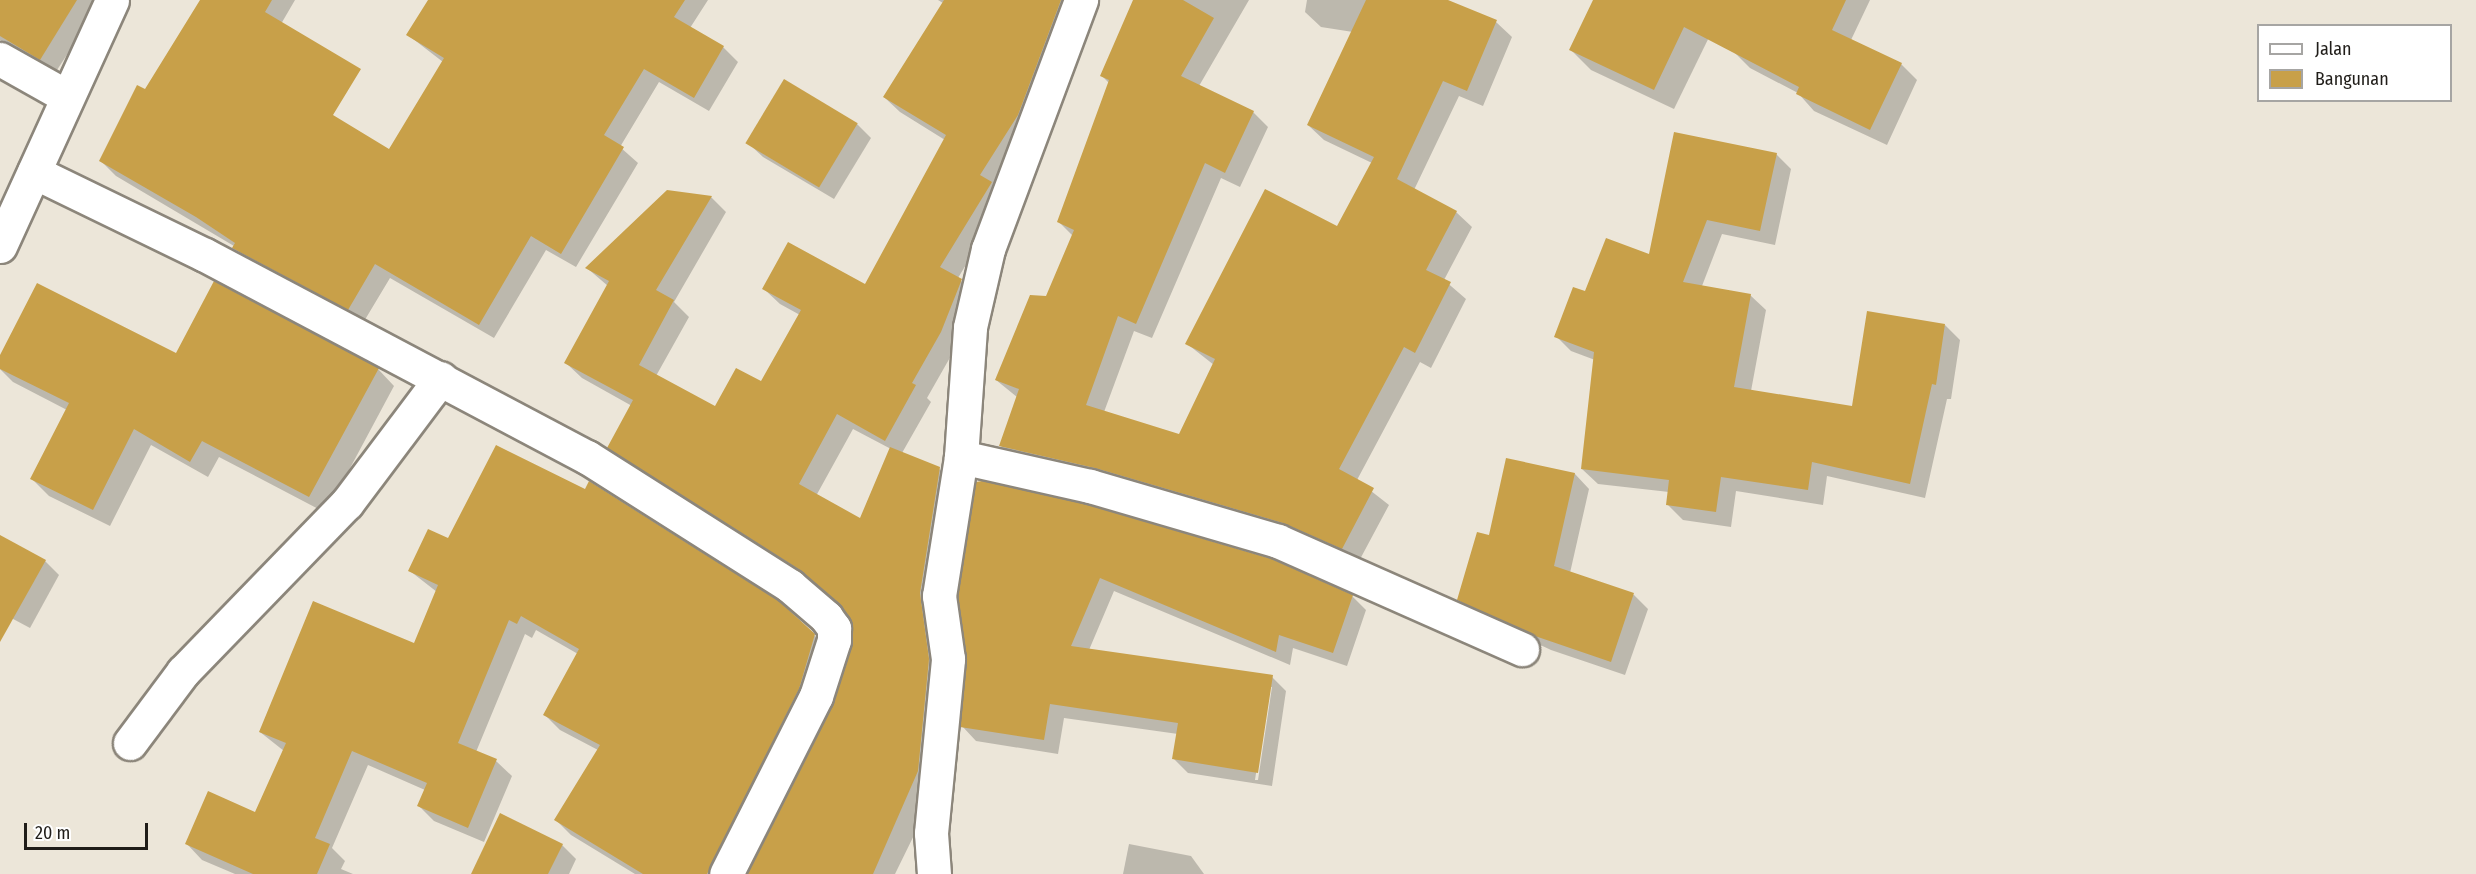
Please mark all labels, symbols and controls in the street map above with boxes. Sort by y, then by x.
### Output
legend [2257,24,2452,102]
text: Jalan [2315,38,2352,60]
text: Bangunan [2315,68,2389,90]
scale bar [27,811,152,849]
text: 20 m [35,822,70,844]

